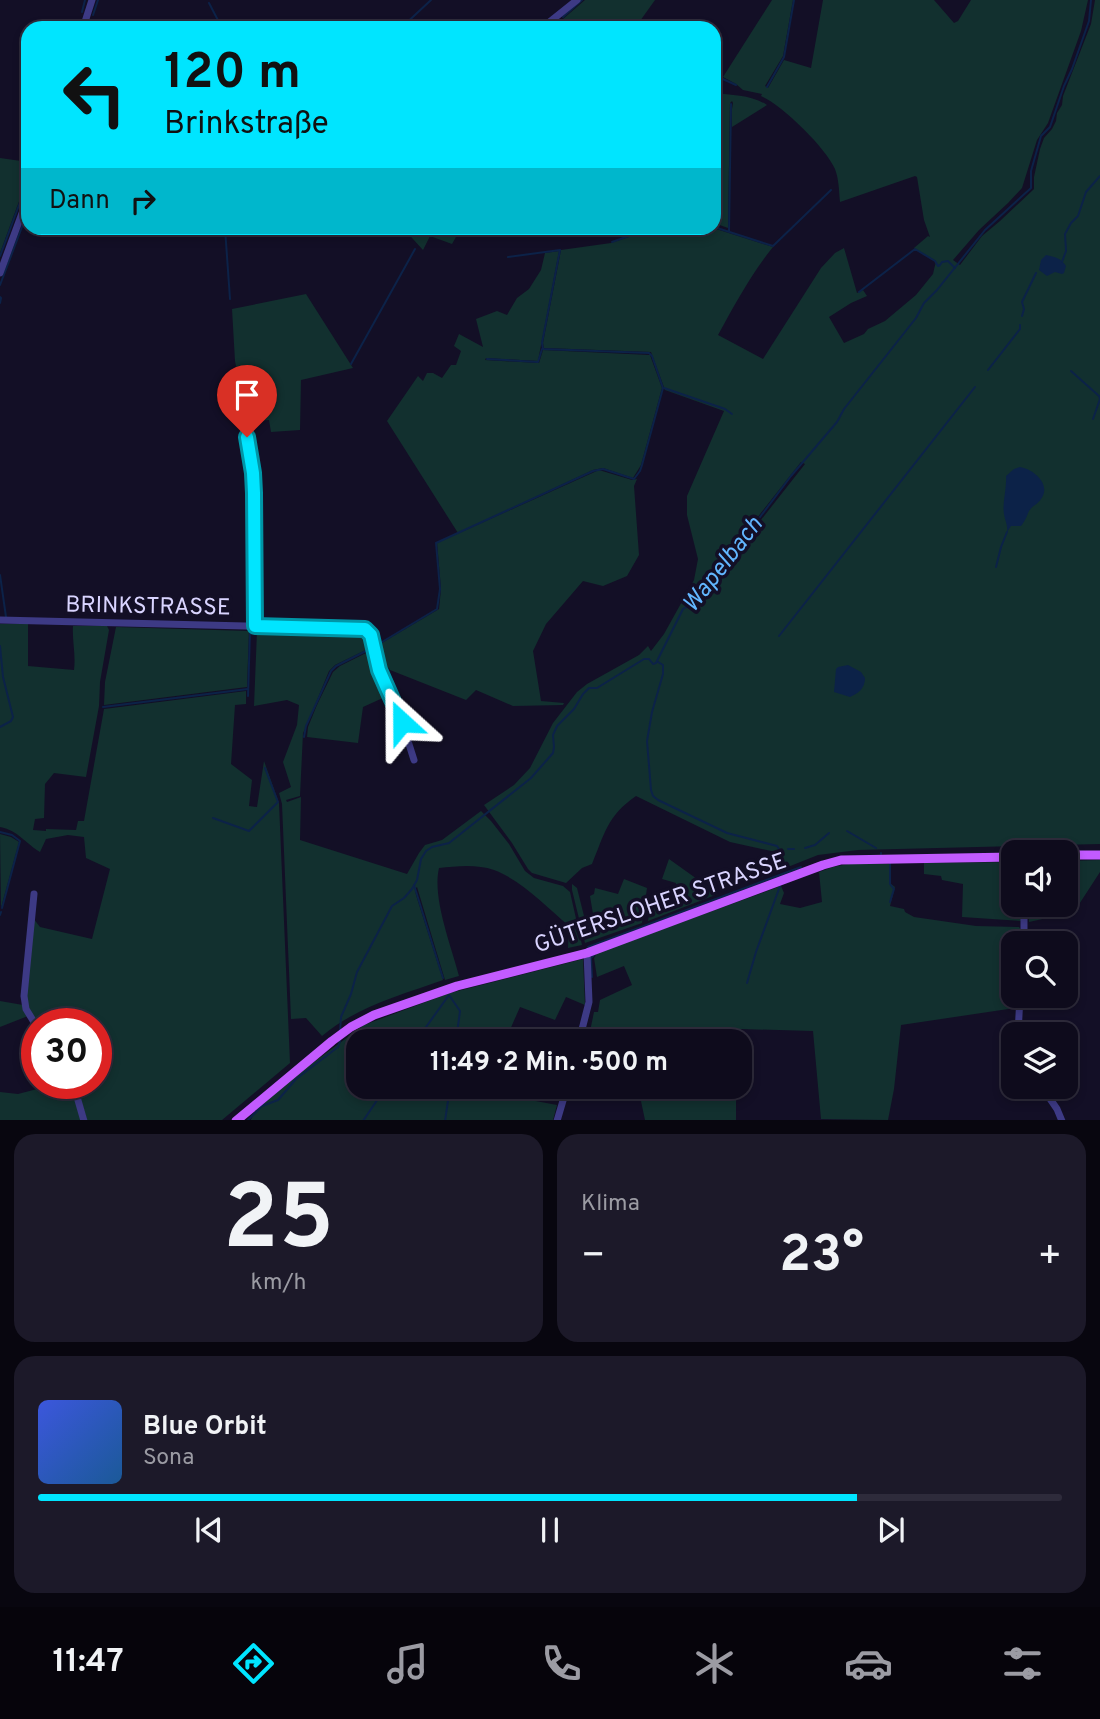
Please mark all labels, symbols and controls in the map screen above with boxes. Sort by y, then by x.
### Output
text: 120 m [164,44,301,106]
icon: left [49,49,140,140]
text: Brinkstraße [164,105,329,145]
icon: right [124,182,162,220]
text: Dann [49,185,110,218]
pin [217,365,277,437]
icon: arrive [228,376,266,414]
water label: Wapelbach [677,511,770,619]
street label: BRINKSTRASSE [65,592,231,623]
position arrow [365,685,439,759]
map controls [1001,840,1078,1099]
button: sound [1001,840,1078,917]
street label: GÜTERSLOHER STRASSE [530,847,791,961]
button: search [1001,931,1078,1008]
speed limit sign: 30 [21,1008,112,1099]
button: layers [1001,1022,1078,1099]
text: 11:49 · 2 Min. · 500 m [430,1047,668,1080]
text: 25 [223,1166,334,1281]
text: Klima [581,1190,640,1219]
text: 23° [779,1224,864,1290]
text: − [581,1233,606,1282]
text: + [1037,1233,1062,1282]
text: km/h [251,1269,306,1298]
text: Blue Orbit [143,1411,267,1444]
text: Sona [143,1444,194,1473]
icon: previous [190,1511,228,1549]
icon: pause [531,1511,569,1549]
icon: next [872,1511,910,1549]
icon: directions [229,1639,278,1688]
icon: music [383,1639,432,1688]
icon: phone [537,1639,586,1688]
icon: climate [690,1639,739,1688]
icon: car [844,1639,893,1688]
icon: filters [998,1639,1047,1688]
text: 11:47 [52,1643,124,1683]

